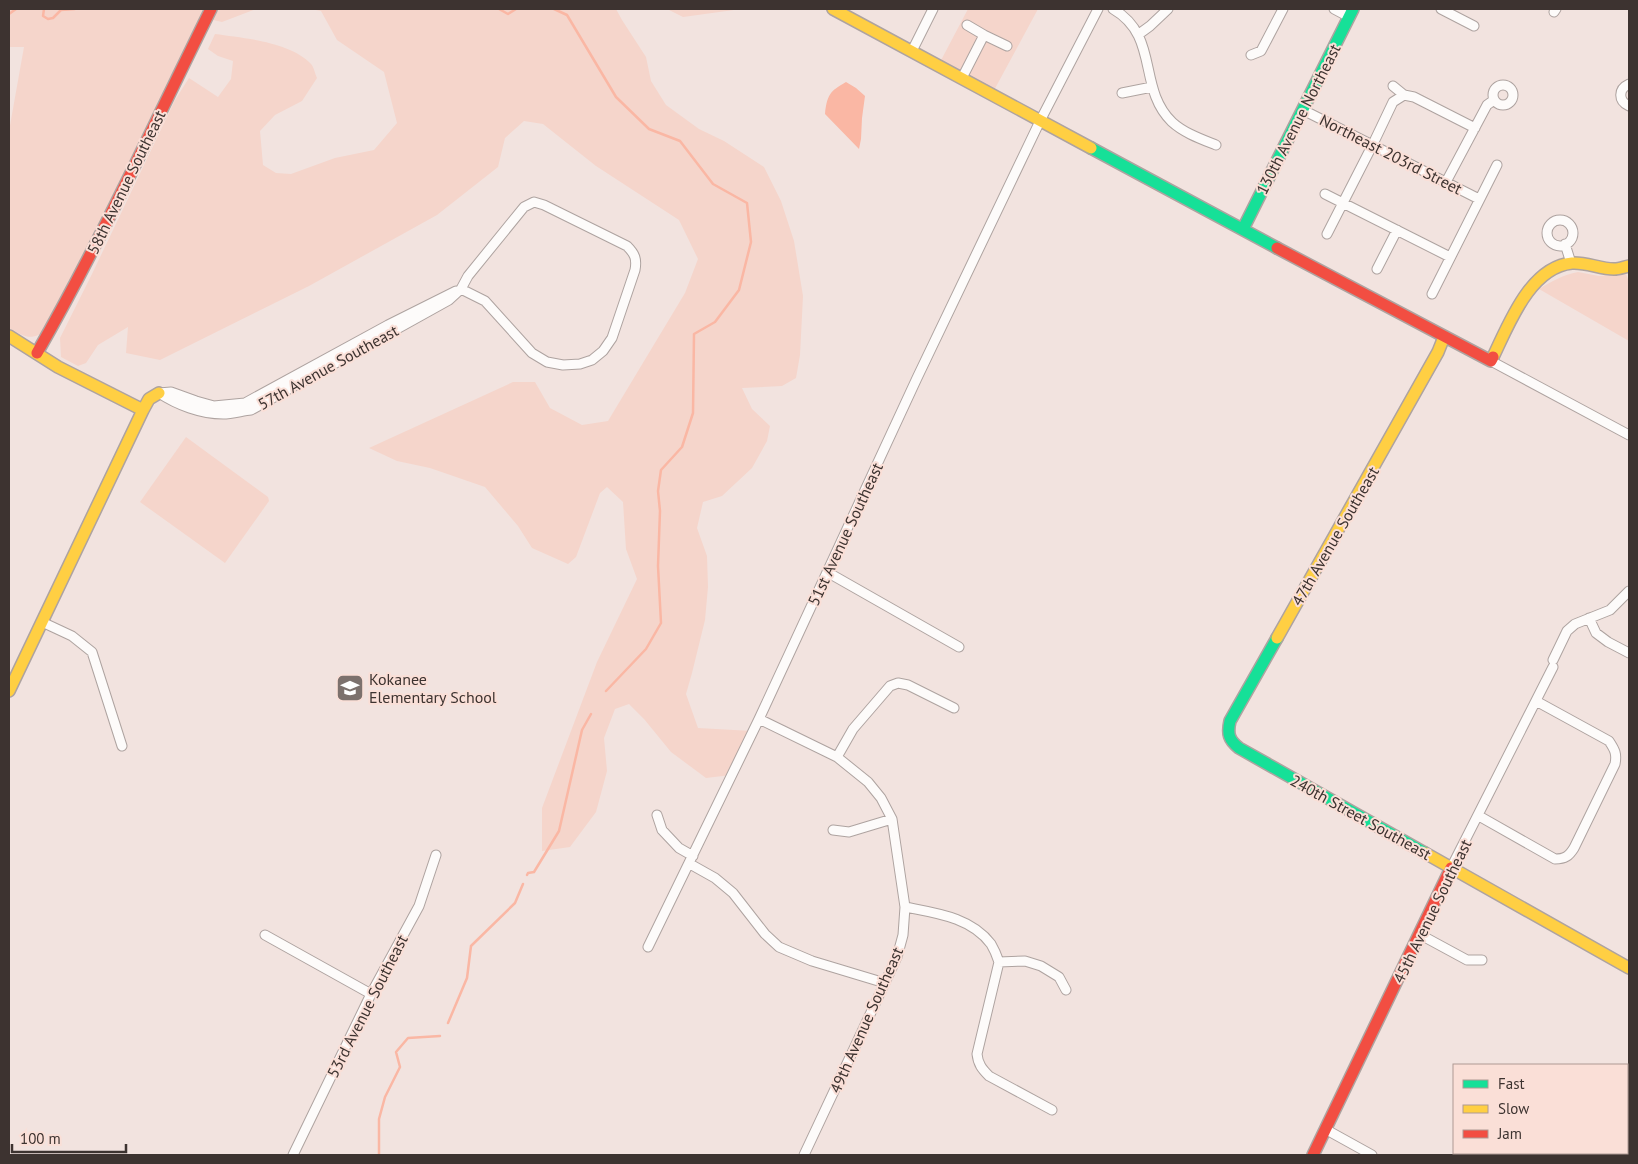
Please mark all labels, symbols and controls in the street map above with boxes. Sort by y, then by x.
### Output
street label: 130th Avenue Northeast [1251,40,1345,198]
street label: 58th Avenue Southeast [82,106,170,257]
street label: Northeast 203rd Street [1316,109,1466,199]
street label: 57th Avenue Southeast [254,320,402,414]
street label: 51st Avenue Southeast [803,459,887,609]
street label: 47th Avenue Southeast [1287,462,1383,609]
place label: Kokanee Elementary School [369,669,497,707]
school or university icon: Kokanee Elementary School [335,673,365,703]
street label: 240th Street Southeast [1287,770,1435,864]
street label: 45th Avenue Southeast [1388,835,1476,986]
street label: 53rd Avenue Southeast [322,931,412,1081]
street label: 49th Avenue Southeast [825,943,907,1096]
legend [1453,1064,1628,1154]
text: Fast [1498,1074,1525,1093]
text: Slow [1498,1099,1529,1118]
scale bar [12,1122,126,1154]
text: Jam [1497,1124,1522,1143]
text: 100 m [20,1129,61,1148]

